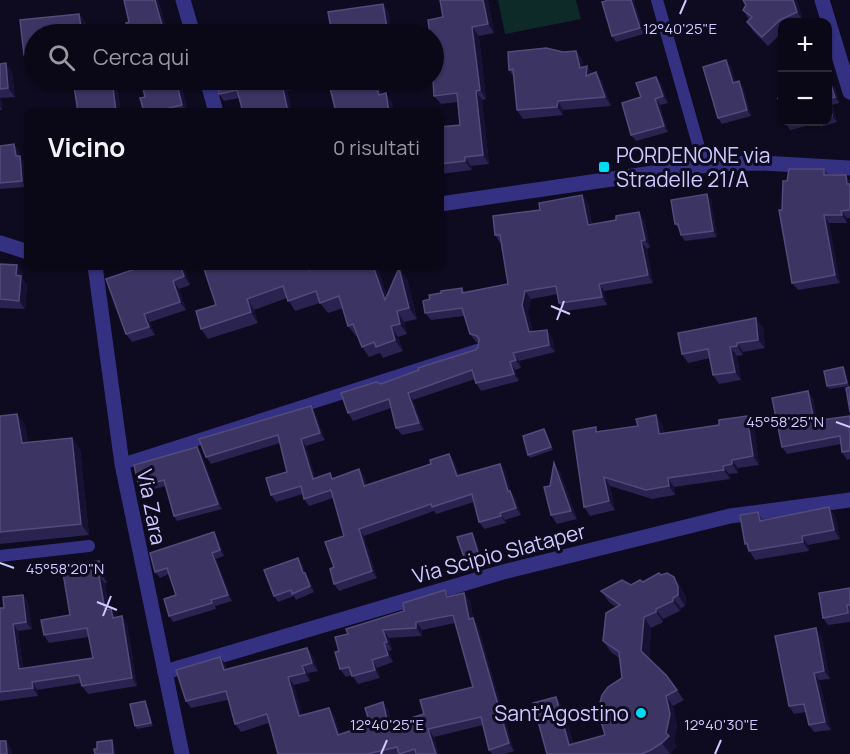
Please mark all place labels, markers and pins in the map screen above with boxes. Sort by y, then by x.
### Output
place label: PORDENONE via Stradelle 21/A [616,141,771,193]
marker: PORDENONE via Stradelle 21/A [597,160,611,174]
place label: Sant'Agostino [494,699,629,727]
marker: Sant'Agostino [634,706,648,720]

